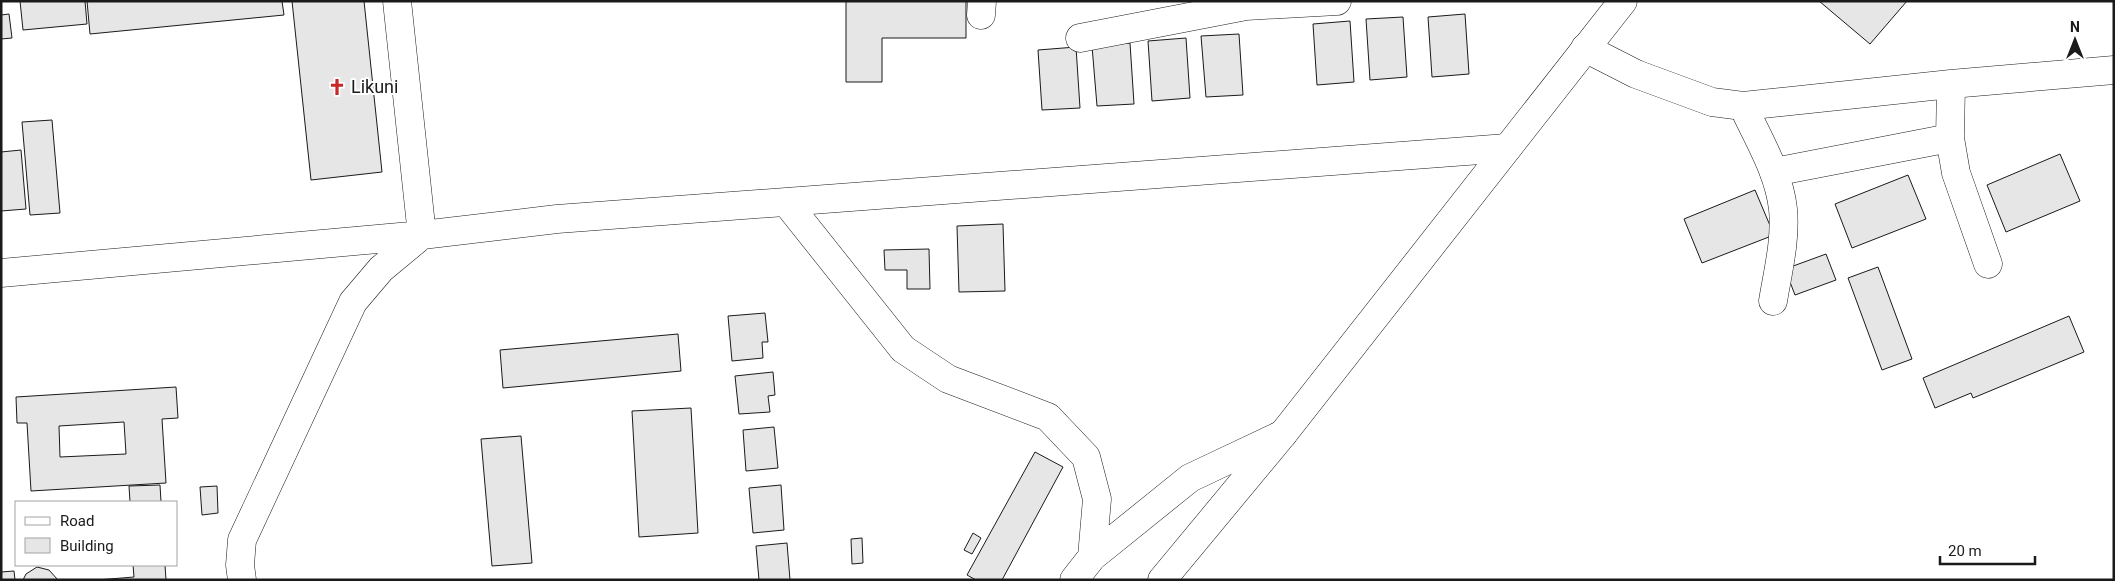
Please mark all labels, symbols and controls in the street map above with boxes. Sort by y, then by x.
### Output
north arrow [2050,15,2100,65]
text: N [2070,19,2080,35]
place label: Likuni [351,76,398,97]
church icon: Likuni [327,77,347,97]
legend [15,501,178,566]
text: Road [60,512,94,530]
scale bar [1940,534,2035,566]
text: Building [60,537,114,555]
text: 20 m [1948,542,1982,560]

